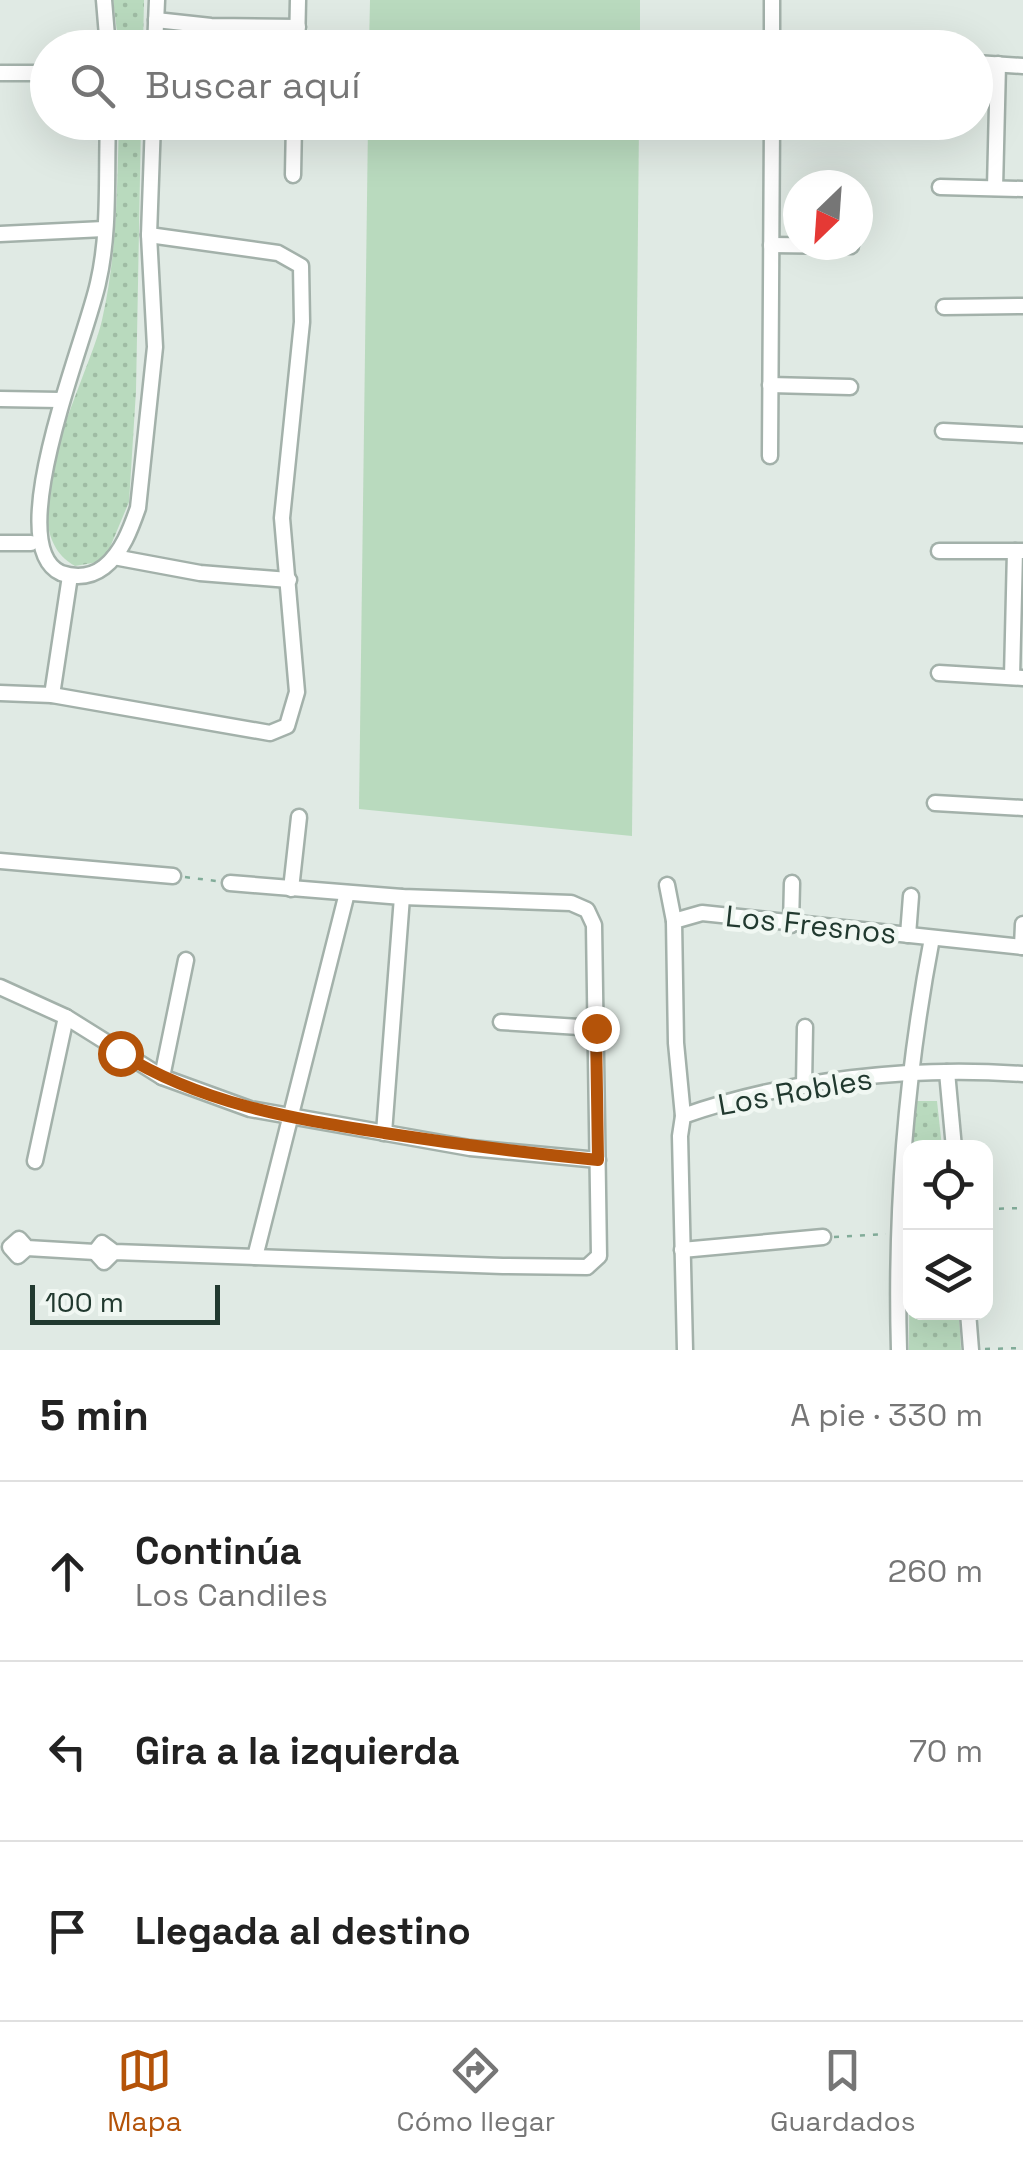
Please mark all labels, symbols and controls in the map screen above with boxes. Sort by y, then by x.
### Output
search box [30,30,993,140]
icon: search [65,58,120,113]
text: Buscar aquí [145,61,360,109]
north arrow [783,170,873,260]
street label: Los Fresnos [724,896,898,953]
route end [574,1006,620,1052]
route start [98,1031,144,1077]
street label: Los Robles [715,1059,875,1124]
map controls [903,1140,993,1320]
button: locate [903,1140,993,1230]
button: layers [903,1230,993,1320]
scale bar [30,1280,220,1324]
text: 100 m [45,1284,124,1320]
text: 5 min [40,1389,149,1442]
text: A pie · 330 m [790,1395,983,1435]
text: Continúa [135,1527,302,1575]
icon: ahead [40,1544,95,1599]
text: 260 m [888,1551,983,1591]
text: Los Candiles [135,1575,328,1615]
icon: left [40,1724,95,1779]
text: Gira a la izquierda [135,1727,460,1775]
text: 70 m [909,1731,983,1771]
icon: arrive [40,1904,95,1959]
text: Llegada al destino [135,1907,471,1955]
tab: Mapa [107,2043,182,2139]
tab: Cómo llegar [397,2043,555,2139]
tab: Guardados [770,2043,916,2139]

